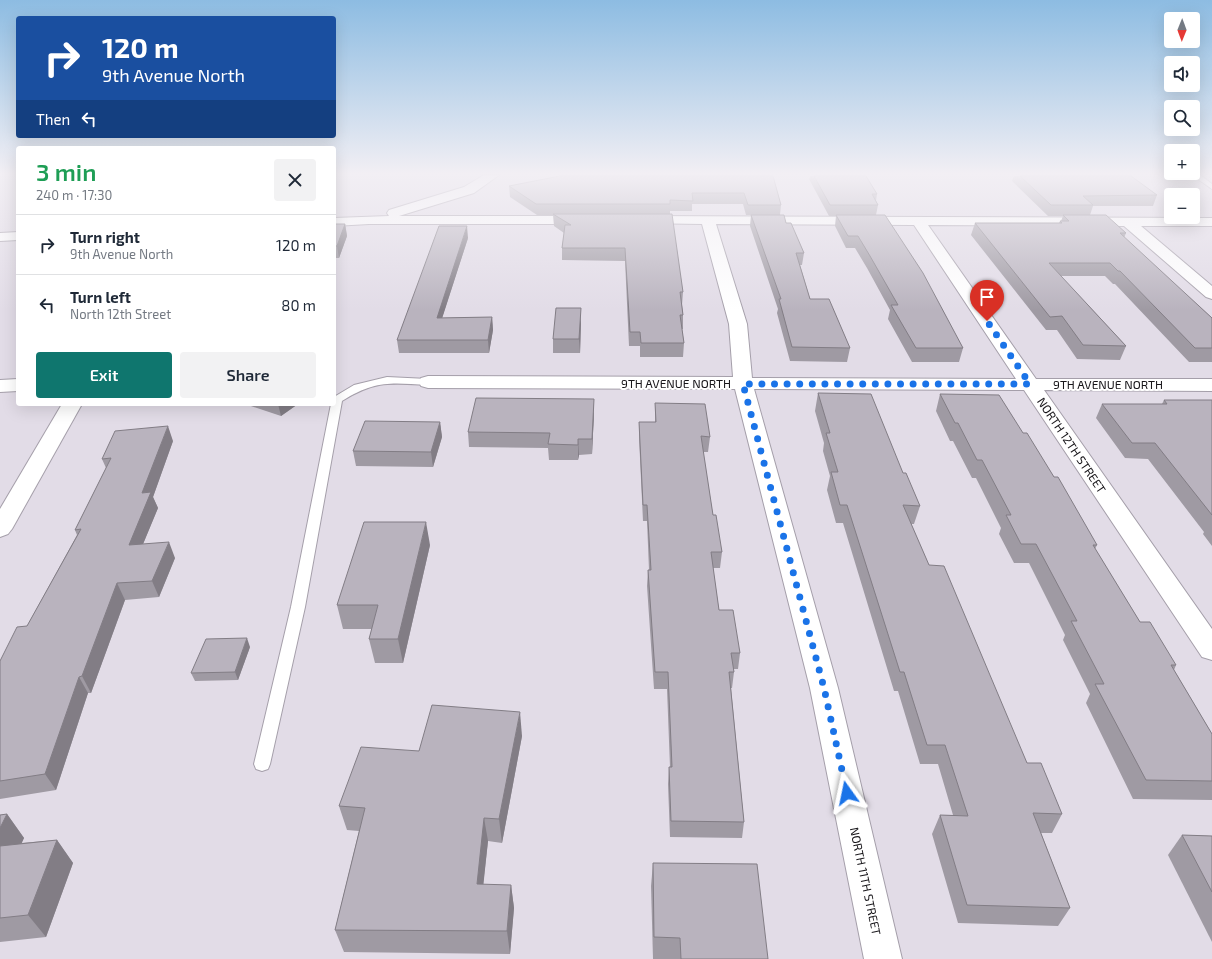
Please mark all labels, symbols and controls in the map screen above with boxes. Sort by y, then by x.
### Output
north arrow [1164,12,1200,48]
map controls [1164,12,1200,224]
text: 120 m [102,30,179,64]
icon: right [36,32,88,84]
button: sound [1164,56,1200,92]
text: 9th Avenue North [102,64,245,86]
button: search [1164,100,1200,136]
icon: left [78,108,100,130]
text: Then [36,110,70,128]
button: + [1164,144,1200,180]
text: 3 min [36,157,96,186]
button: close [274,159,316,201]
text: 240 m · 17:30 [36,187,112,203]
button: − [1164,188,1200,224]
text: Turn right [70,228,140,246]
icon: right [36,234,58,256]
text: 120 m [276,236,316,254]
text: 9th Avenue North [70,246,173,262]
pin [970,280,1004,321]
icon: arrive [976,286,998,308]
text: Turn left [70,288,131,306]
icon: left [36,294,58,316]
text: 80 m [281,296,316,314]
text: North 12th Street [70,306,171,322]
button: Exit [36,352,172,398]
button: Share [180,352,316,398]
street label: 9TH AVENUE NORTH [621,376,731,390]
street label: 9TH AVENUE NORTH [1053,377,1163,391]
street label: NORTH 12TH STREET [1035,395,1109,495]
position arrow [826,772,868,814]
street label: NORTH 11TH STREET [848,826,884,936]

